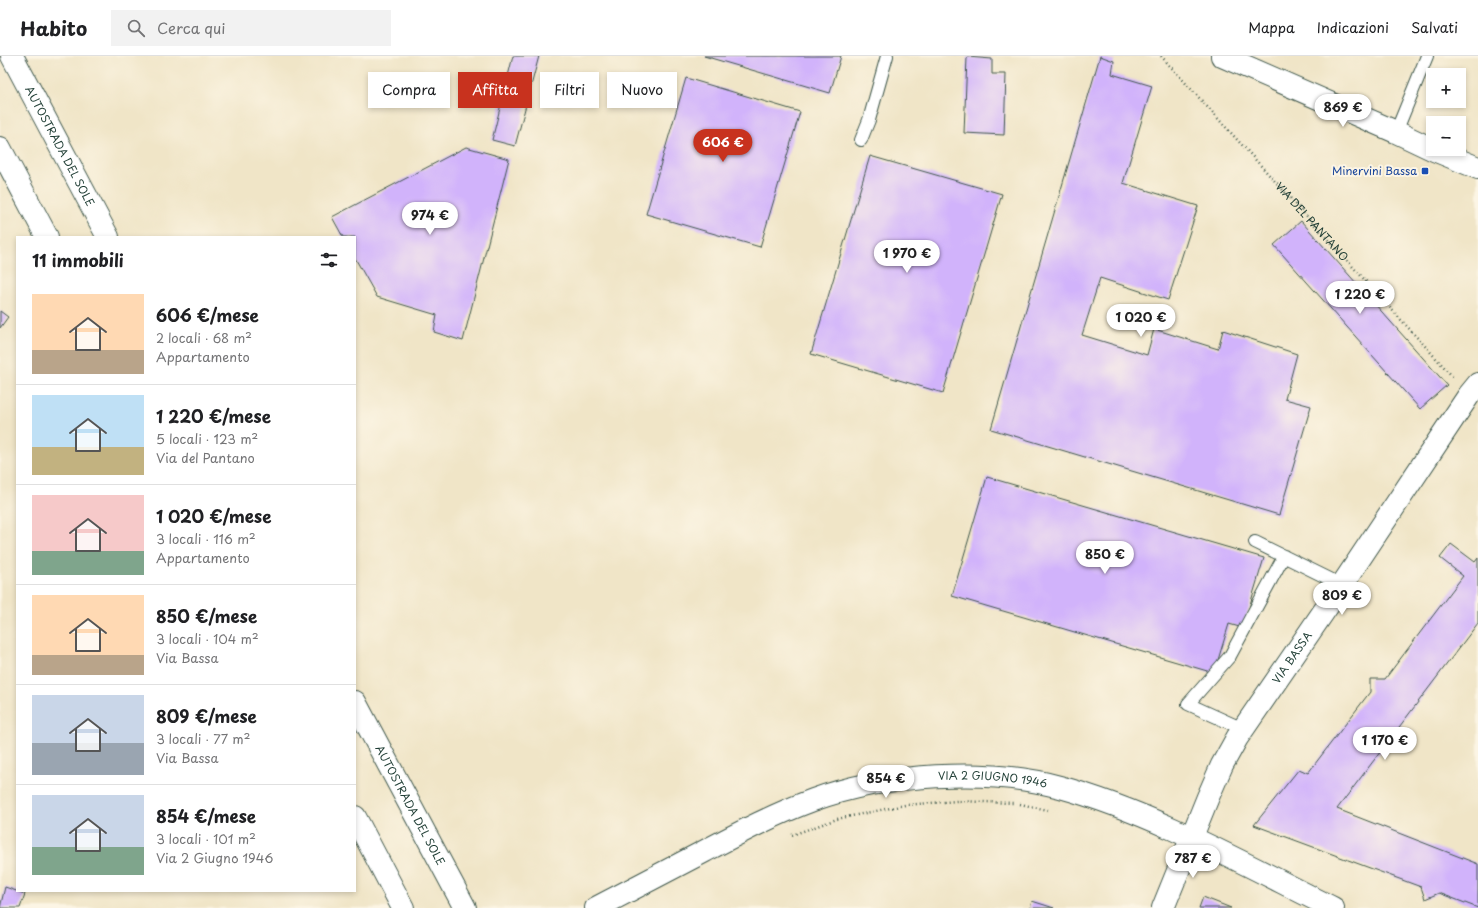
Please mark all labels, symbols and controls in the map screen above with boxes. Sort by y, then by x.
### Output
search box [111,10,391,46]
text: Habito [20,14,87,42]
text: Cerca qui [157,16,226,39]
icon: search [125,17,147,39]
text: Mappa [1248,17,1295,38]
text: Indicazioni [1317,17,1389,38]
text: Salvati [1411,17,1458,38]
map controls [1426,68,1466,156]
button: + [1426,68,1466,108]
chip: Compra [368,72,450,108]
chip: Affitta [458,72,532,108]
chip: Filtri [540,72,599,108]
chip: Nuovo [607,72,677,108]
street label: AUTOSTRADA DEL SOLE [21,83,99,209]
pin: 869 € [1315,94,1371,128]
text: 869 € [1323,97,1363,116]
button: − [1426,116,1466,156]
pin: 606 € [695,129,751,163]
text: 606 € [702,132,744,151]
place label: Minervini Bassa [1332,162,1417,179]
marker: Minervini Bassa [1420,166,1430,176]
street label: VIA DEL PANTANO [1272,178,1353,265]
pin: 974 € [402,202,458,236]
text: 974 € [411,205,449,224]
pin: 1 970 € [870,240,944,274]
text: 1 970 € [883,243,931,262]
text: 11 immobili [32,247,124,273]
icon: filters [318,249,340,271]
pin: 1 220 € [1323,281,1397,315]
text: 1 220 € [1335,284,1385,303]
text: 606 €/mese [156,302,259,328]
pin: 1 020 € [1104,304,1178,338]
text: 1 020 € [1115,307,1167,326]
icon: home [64,310,112,358]
text: 2 locali · 68 m² [156,328,252,347]
text: Appartamento [156,347,250,366]
text: 1 220 €/mese [156,403,271,429]
icon: home [64,411,112,459]
text: 5 locali · 123 m² [156,429,258,448]
text: Via del Pantano [156,448,255,467]
text: 1 020 €/mese [156,503,272,529]
icon: home [64,511,112,559]
text: 3 locali · 116 m² [156,529,256,548]
pin: 850 € [1077,541,1133,575]
text: 850 € [1085,544,1125,563]
text: Appartamento [156,548,250,567]
pin: 809 € [1314,582,1370,616]
text: 809 € [1322,585,1362,604]
text: 850 €/mese [156,603,257,629]
icon: home [64,611,112,659]
street label: VIA BASSA [1268,628,1316,687]
text: 3 locali · 104 m² [156,629,259,648]
text: Via Bassa [156,648,219,667]
text: 809 €/mese [156,703,257,729]
icon: home [64,711,112,759]
pin: 1 170 € [1348,727,1422,761]
text: 3 locali · 77 m² [156,729,250,748]
text: 1 170 € [1362,730,1408,749]
street label: AUTOSTRADA DEL SOLE [371,742,450,868]
text: Via Bassa [156,748,219,767]
pin: 854 € [858,765,914,799]
street label: VIA 2 GIUGNO 1946 [938,766,1049,792]
text: 854 € [866,768,906,787]
text: 854 €/mese [156,803,256,829]
icon: home [64,811,112,859]
text: 3 locali · 101 m² [156,829,256,848]
pin: 787 € [1165,845,1221,879]
text: Via 2 Giugno 1946 [156,848,273,867]
text: 787 € [1174,848,1212,867]

